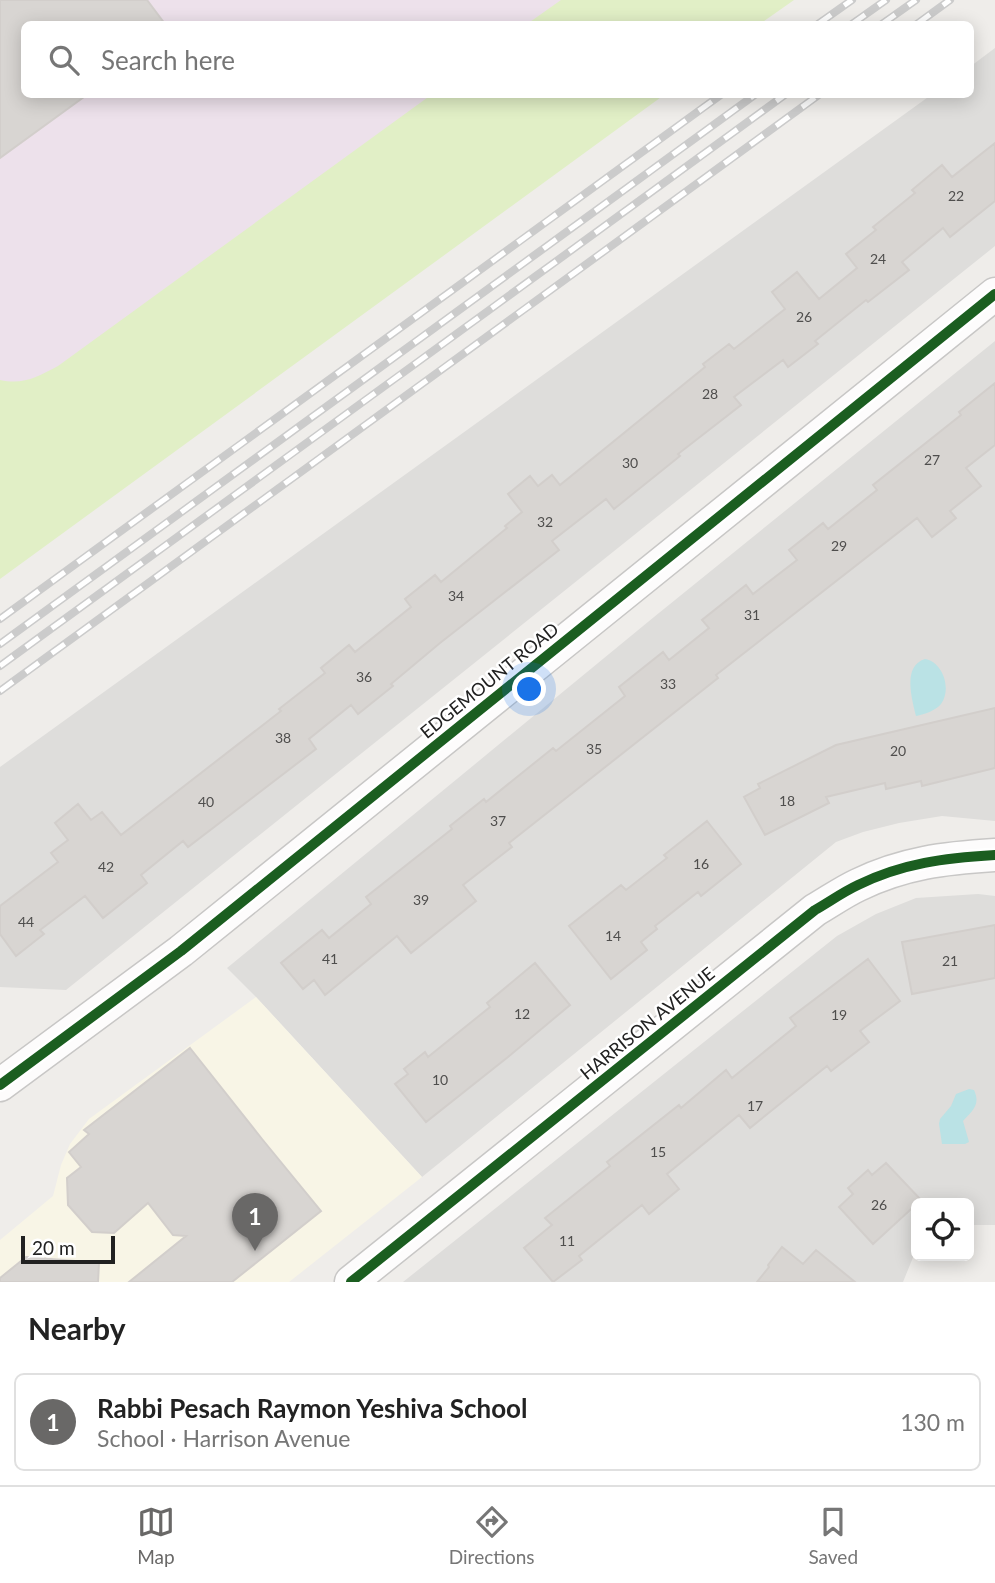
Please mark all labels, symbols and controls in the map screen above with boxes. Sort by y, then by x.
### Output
search box [21,21,974,98]
icon: search [45,41,83,79]
text: Search here [101,44,235,76]
house number: 22 [948,187,964,204]
house number: 24 [870,250,886,267]
house number: 26 [796,308,812,325]
house number: 28 [702,385,718,402]
house number: 27 [924,451,940,468]
house number: 30 [622,454,638,471]
house number: 32 [537,513,553,530]
house number: 29 [831,537,847,554]
house number: 34 [448,587,464,604]
house number: 31 [744,606,760,623]
street label: EDGEMOUNT ROAD [415,617,563,743]
house number: 36 [356,668,372,685]
your location [512,672,546,706]
house number: 33 [660,675,676,692]
house number: 38 [275,729,291,746]
house number: 35 [586,740,602,757]
house number: 20 [890,742,906,759]
house number: 18 [779,792,795,809]
house number: 40 [198,793,214,810]
house number: 37 [490,812,506,829]
house number: 16 [693,855,709,872]
house number: 42 [98,858,114,875]
house number: 39 [413,891,429,908]
house number: 44 [18,913,34,930]
house number: 14 [605,927,621,944]
house number: 41 [322,950,338,967]
house number: 21 [942,952,958,969]
street label: HARRISON AVENUE [575,962,719,1084]
house number: 12 [514,1005,530,1022]
house number: 19 [831,1006,847,1023]
house number: 10 [432,1071,448,1088]
house number: 17 [747,1097,763,1114]
house number: 15 [650,1143,666,1160]
pin: 1 [232,1193,278,1251]
house number: 26 [871,1196,887,1213]
map controls [911,1198,974,1261]
button: locate [911,1198,974,1261]
house number: 11 [559,1232,575,1249]
scale bar [21,1233,116,1265]
text: 20 m [32,1236,75,1259]
text: Nearby [28,1310,126,1346]
text: Rabbi Pesach Raymon Yeshiva School [97,1392,527,1424]
text: 1 [46,1408,60,1436]
text: 130 m [900,1408,965,1436]
text: School · Harrison Avenue [97,1424,351,1452]
tab: Map [137,1503,175,1568]
tab: Directions [449,1503,535,1568]
tab: Saved [808,1503,858,1568]

